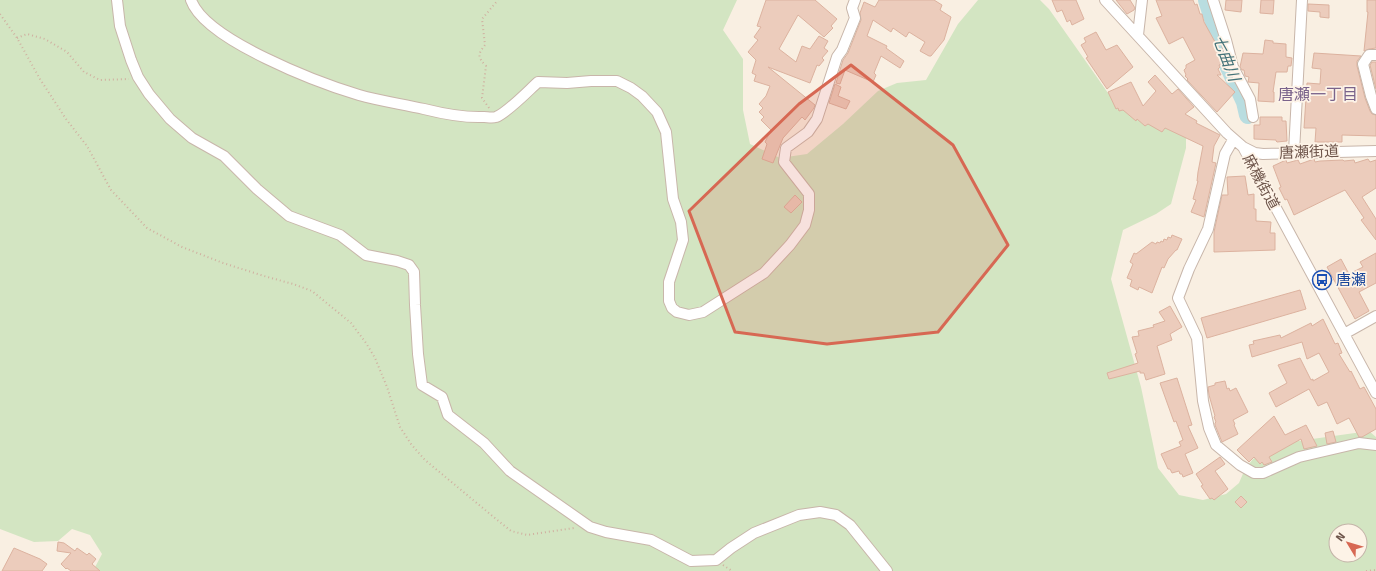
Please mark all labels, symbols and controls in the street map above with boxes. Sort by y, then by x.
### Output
water label: 七曲川 [1208,32,1245,86]
district label: 唐瀬一丁目 [1278,85,1358,105]
street label: 唐瀬街道 [1279,142,1339,162]
street label: 麻機街道 [1239,151,1283,213]
bus stop icon: 唐瀬 [1311,269,1333,291]
place label: 唐瀬 [1336,271,1366,289]
north arrow [1328,523,1368,563]
text: N [1333,530,1348,544]

